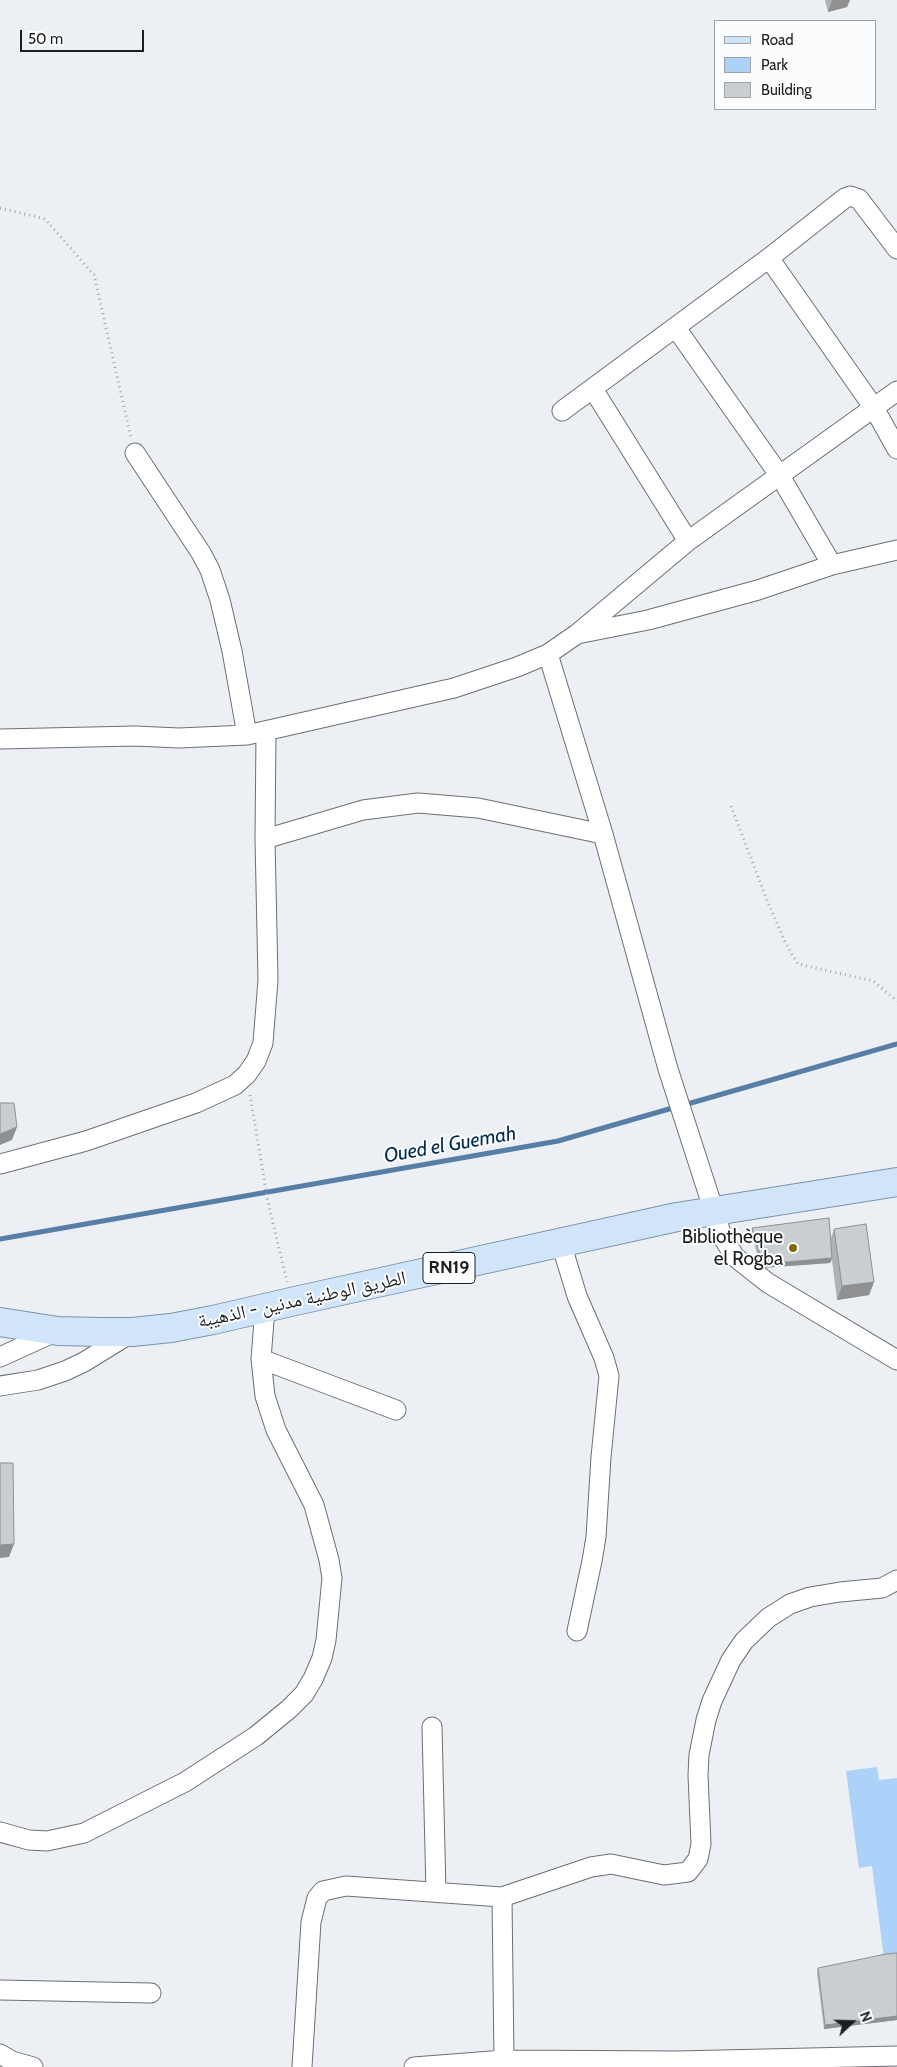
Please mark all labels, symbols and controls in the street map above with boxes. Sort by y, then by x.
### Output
scale bar [22,20,146,52]
legend [714,20,877,110]
text: 50 m [28,30,63,48]
text: Road [761,31,794,49]
text: Park [761,56,788,74]
text: Building [761,81,812,99]
water label: Oued el Guemah [382,1122,518,1168]
place label: Bibliothèque el Rogba [682,1226,783,1270]
marker: Bibliothèque el Rogba [787,1242,799,1254]
road number: RN19 [423,1252,475,1284]
street label: الطريق الوطنية مدنين - الذهيبة [196,1267,408,1333]
north arrow [827,1997,877,2047]
text: N [856,2009,876,2024]

